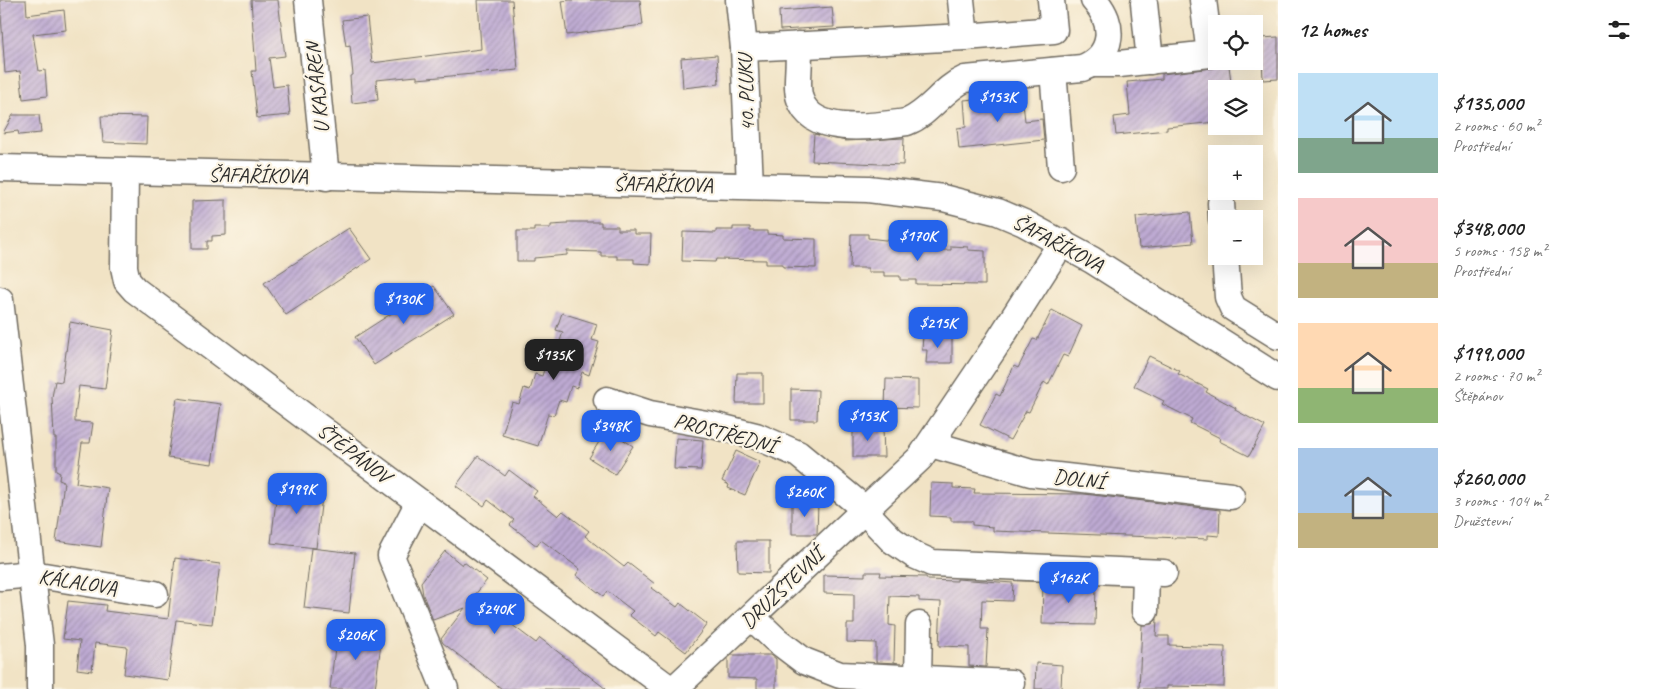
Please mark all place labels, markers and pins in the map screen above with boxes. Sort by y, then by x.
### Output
pin: $153K [963,80,1033,123]
pin: $170K [883,220,953,262]
pin: $130K [369,282,439,325]
pin: $215K [903,306,973,349]
pin: $135K [519,338,589,381]
pin: $153K [833,400,903,442]
pin: $348K [576,410,646,452]
pin: $199K [262,472,332,515]
pin: $260K [770,476,840,518]
pin: $162K [1034,562,1104,604]
pin: $240K [460,592,530,635]
pin: $206K [321,618,391,661]

